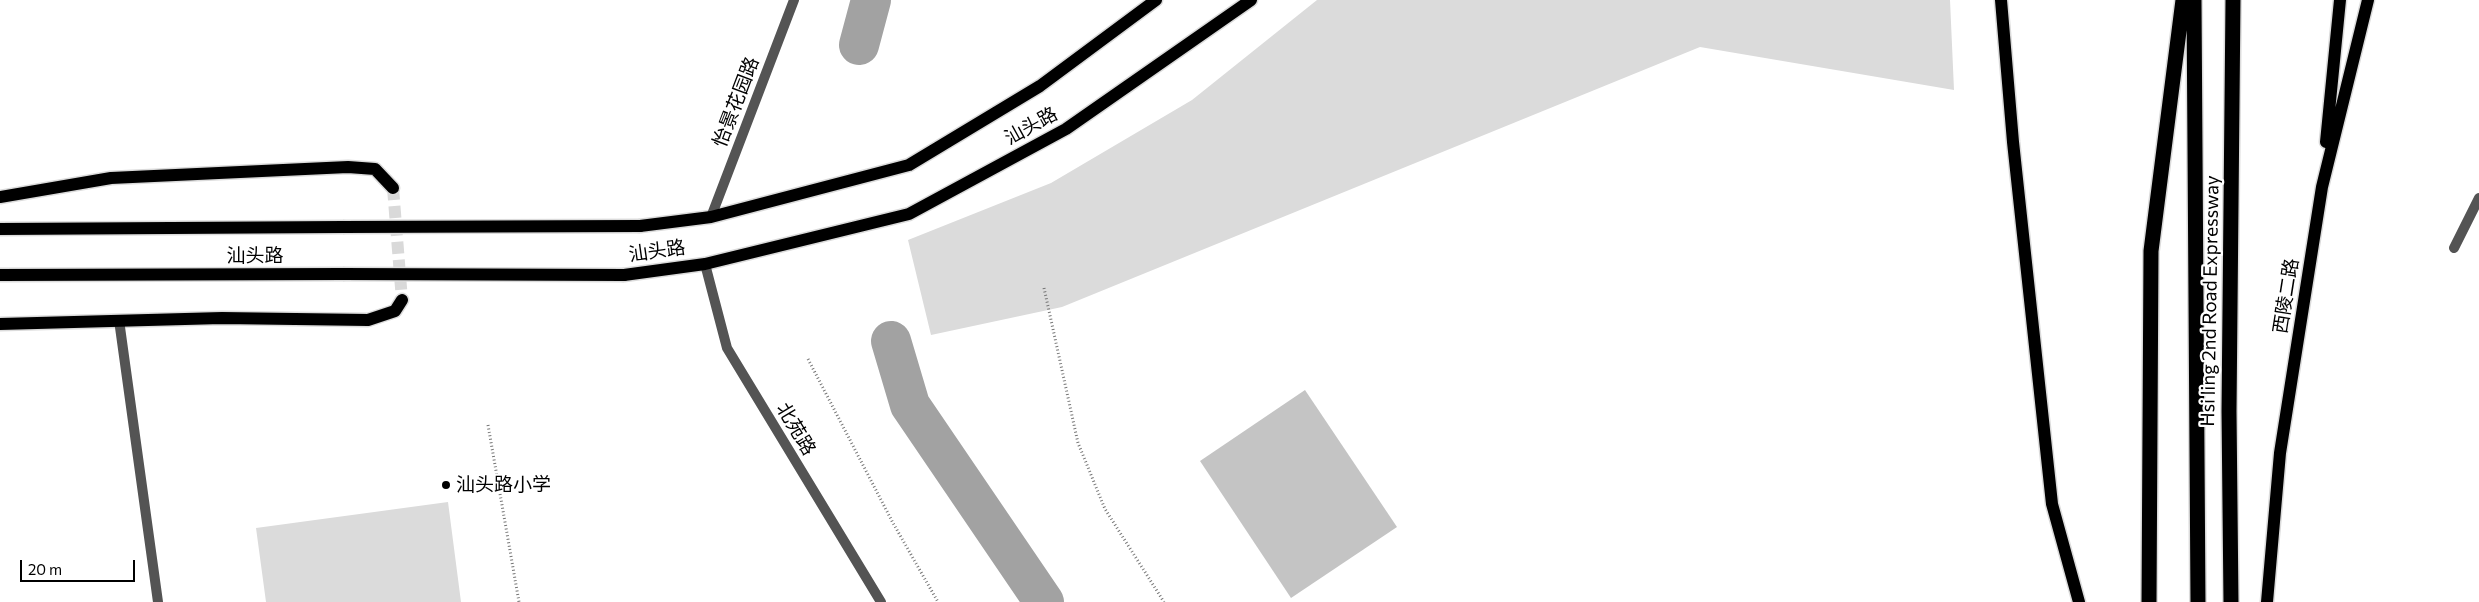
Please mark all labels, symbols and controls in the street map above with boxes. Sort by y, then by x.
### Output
street label: 怡景花园路 [708,54,764,150]
street label: 汕头路 [1001,102,1061,150]
street label: Hsi ling 2nd Road Expressway [2196,175,2224,427]
street label: 汕头路 [627,236,687,266]
street label: 汕头路 [227,245,283,267]
street label: 西陵二路 [2269,257,2303,335]
street label: 北苑路 [772,399,820,459]
place label: 汕头路小学 [456,474,551,496]
marker: 汕头路小学 [440,479,452,491]
scale bar [22,550,138,582]
text: 20 m [28,560,62,578]

